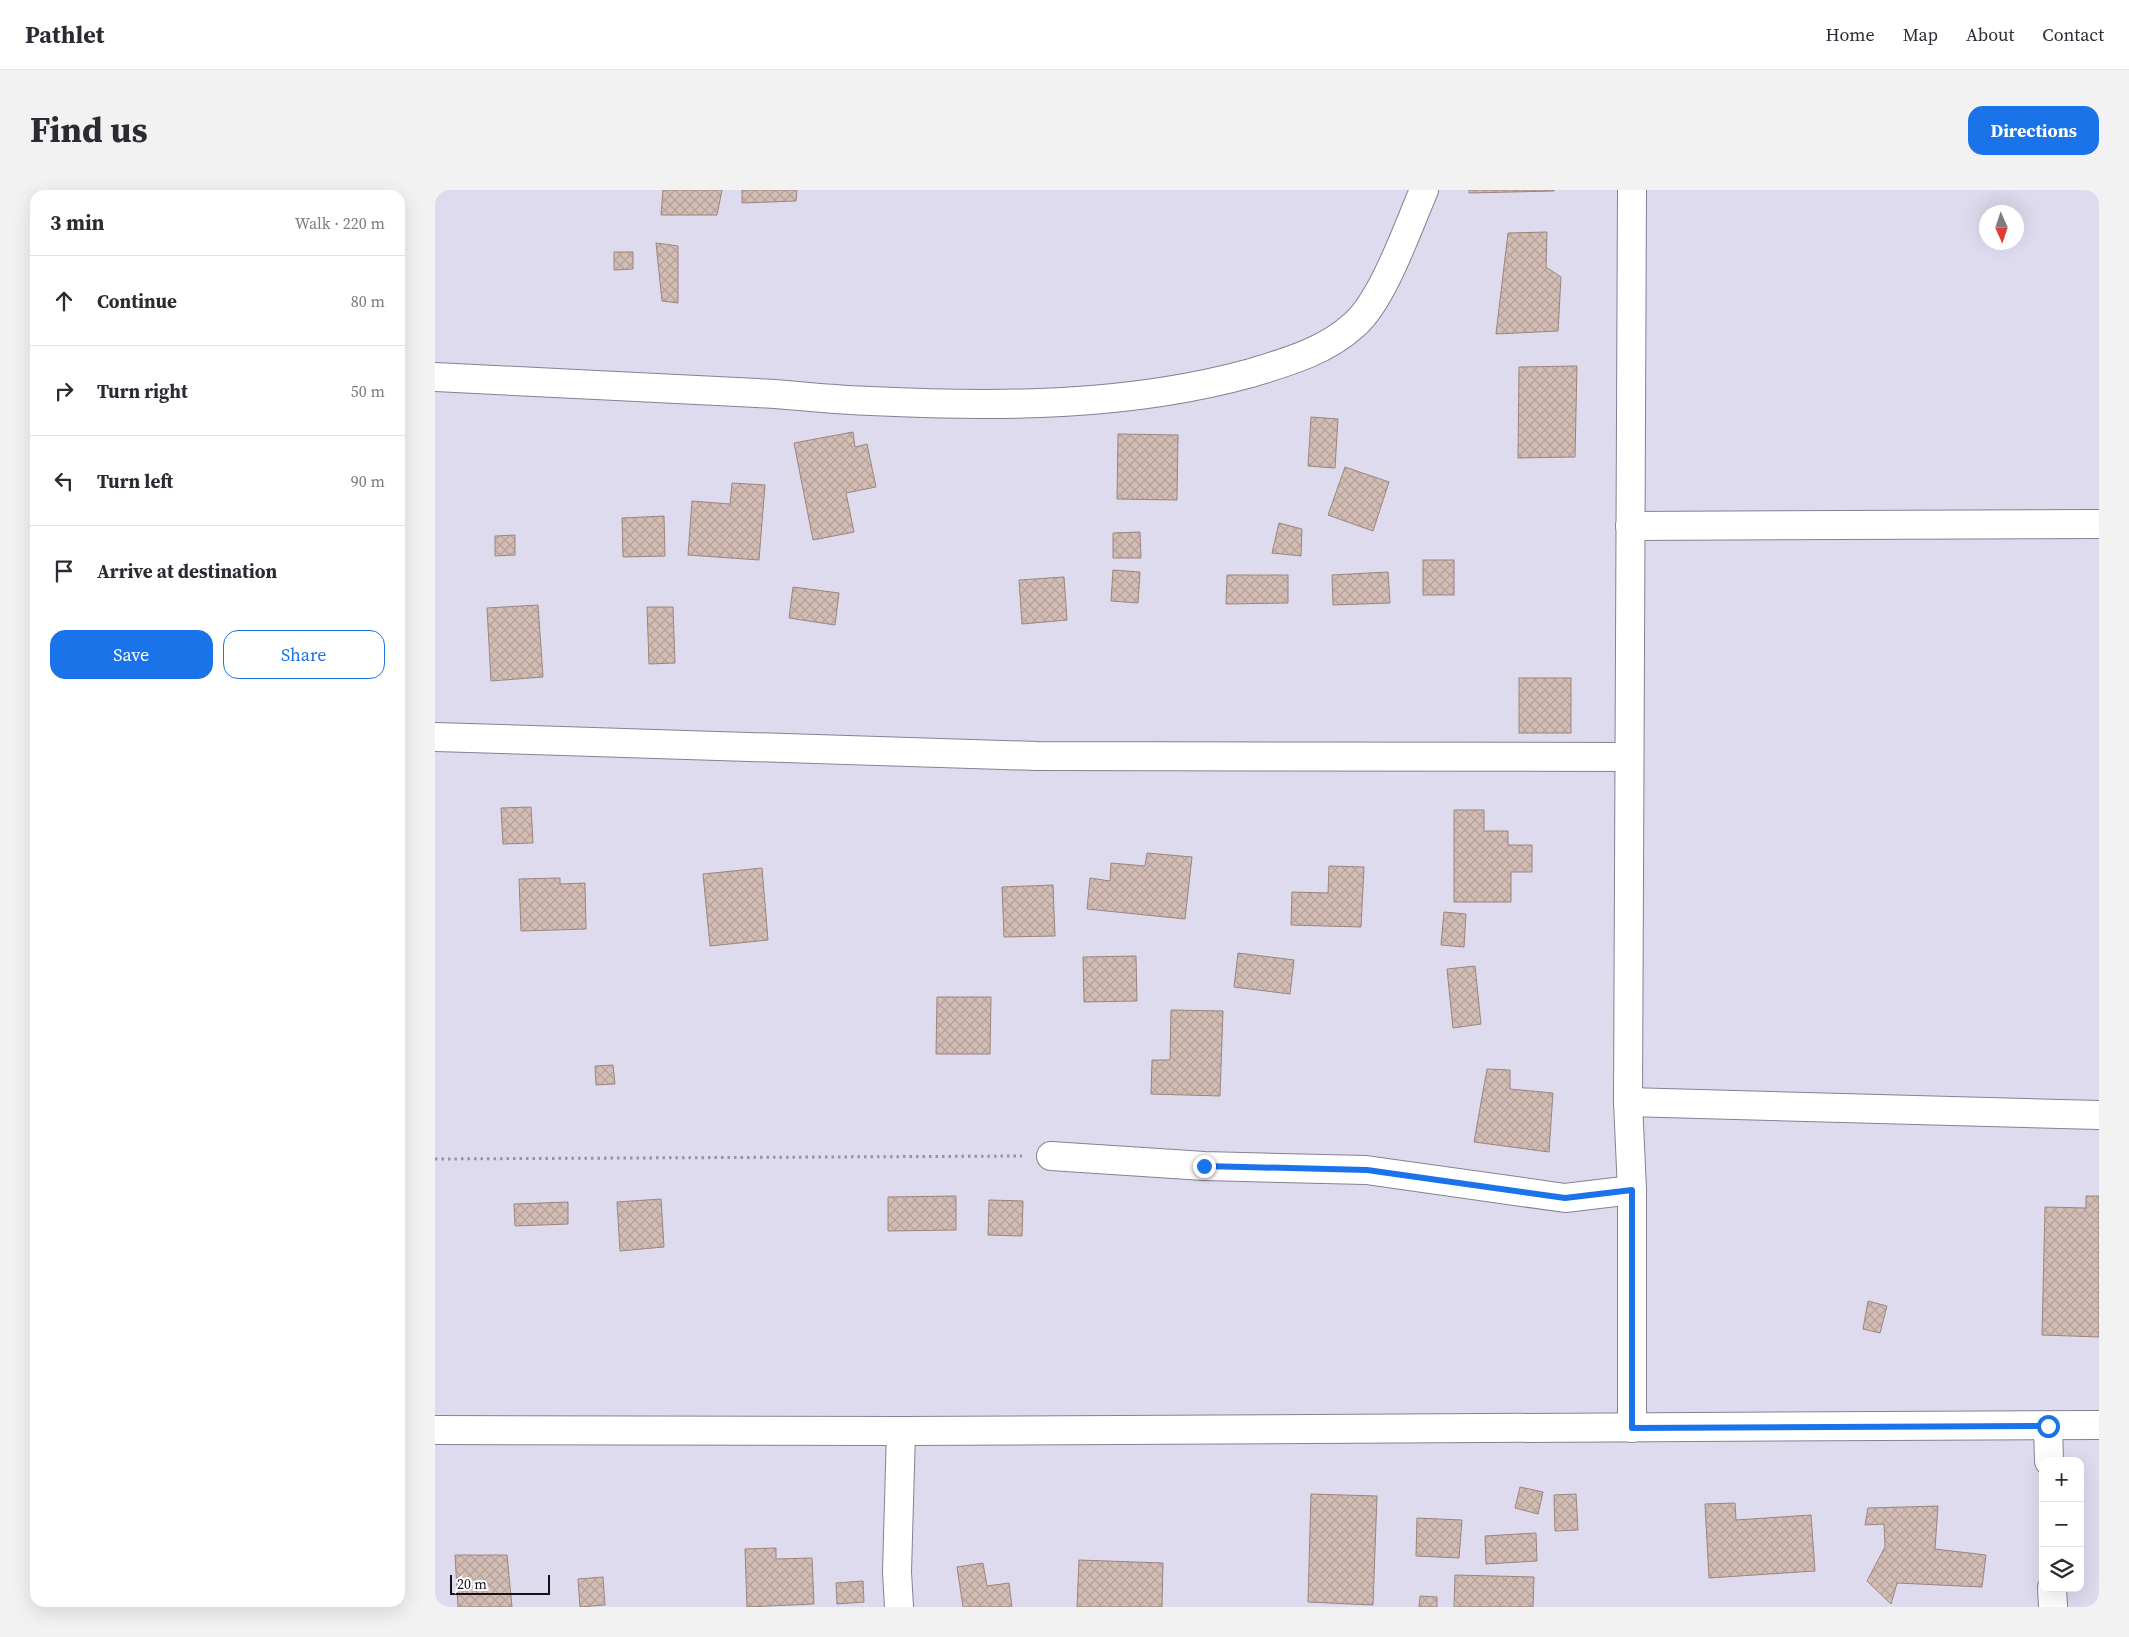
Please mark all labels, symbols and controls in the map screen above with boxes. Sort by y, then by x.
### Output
text: Pathlet [25,18,104,51]
text: Home [1826,22,1875,47]
text: Map [1903,22,1938,47]
text: About [1966,22,2014,47]
text: Contact [2042,22,2104,47]
text: Find us [30,106,148,154]
button: Directions [1968,106,2099,155]
north arrow [1979,205,2024,250]
text: 3 min [50,208,105,237]
text: Walk · 220 m [295,212,385,234]
icon: ahead [50,287,78,315]
text: Continue [97,288,177,314]
text: 80 m [351,290,385,312]
icon: right [50,377,78,405]
text: Turn right [97,378,188,404]
text: 50 m [351,380,385,402]
icon: left [50,467,78,495]
text: Turn left [97,468,173,494]
text: 90 m [351,470,385,492]
icon: arrive [50,557,78,585]
text: Arrive at destination [97,558,277,584]
button: Save [50,630,213,679]
button: Share [223,630,385,679]
route end [1193,1155,1216,1178]
route start [2037,1415,2060,1438]
map controls [2039,1457,2084,1592]
button: + [2039,1457,2084,1502]
button: − [2039,1502,2084,1547]
button: layers [2039,1547,2084,1592]
scale bar [450,1572,550,1595]
text: 20 m [457,1574,487,1594]

